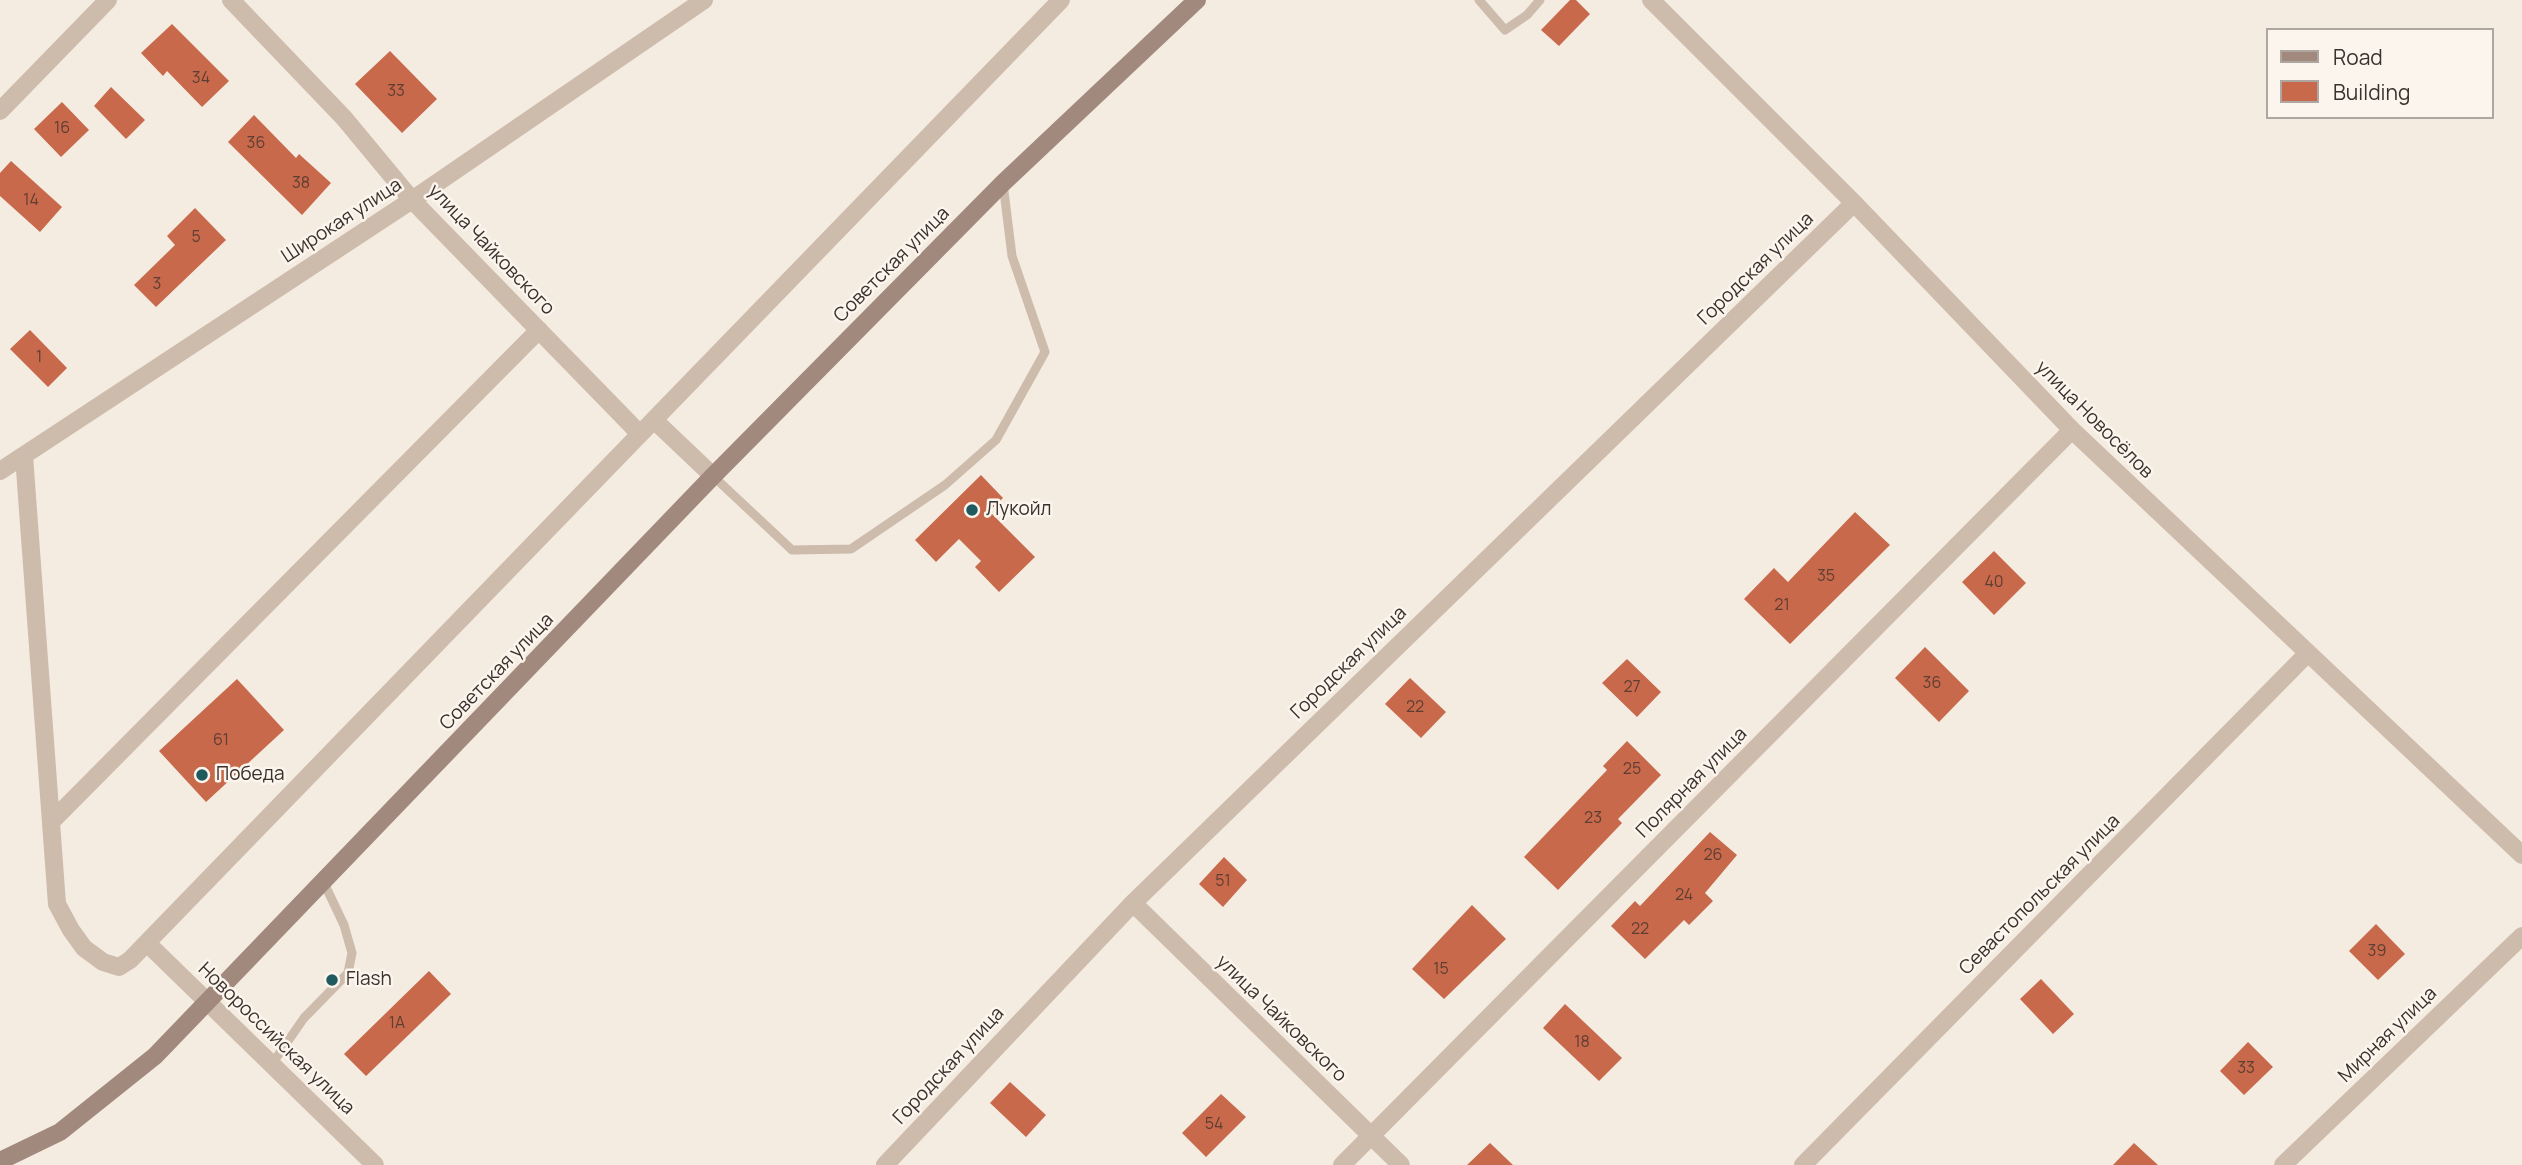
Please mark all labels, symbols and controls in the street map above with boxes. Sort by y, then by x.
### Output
legend [2266,28,2494,119]
text: Road [2333,43,2383,71]
house number: 34 [192,69,210,89]
text: Building [2333,78,2410,106]
house number: 33 [387,82,405,102]
house number: 16 [54,119,70,139]
house number: 36 [247,134,265,154]
street label: Широкая улица [278,174,406,268]
house number: 38 [292,174,310,194]
street label: улица Чайковского [423,180,559,320]
house number: 14 [23,191,39,211]
street label: Советская улица [830,203,954,327]
street label: Городская улица [1693,208,1819,330]
house number: 5 [191,228,201,248]
house number: 3 [153,275,161,295]
house number: 1 [36,348,42,368]
street label: улица Новосёлов [2030,356,2158,484]
place label: Лукойл [986,499,1052,521]
marker: Лукойл [964,502,980,518]
house number: 35 [1817,567,1835,587]
house number: 40 [1984,573,2004,593]
house number: 21 [1774,596,1790,616]
street label: Городская улица [1286,602,1412,724]
street label: Советская улица [435,609,559,735]
house number: 36 [1923,674,1941,694]
house number: 27 [1623,678,1641,698]
house number: 22 [1406,698,1424,718]
street label: Полярная улица [1632,723,1752,843]
house number: 61 [213,731,229,751]
house number: 25 [1623,760,1641,780]
place label: Победа [216,764,284,786]
marker: Победа [194,767,210,783]
house number: 23 [1584,809,1602,829]
street label: Севастопольская улица [1955,810,2125,980]
house number: 26 [1703,846,1723,866]
house number: 51 [1215,872,1231,892]
house number: 24 [1675,886,1693,906]
house number: 22 [1631,920,1649,940]
house number: 39 [2368,942,2386,962]
street label: улица Чайковского [1211,951,1351,1087]
street label: Новороссийская улица [193,958,359,1120]
house number: 15 [1433,960,1449,980]
place label: Flash [346,969,392,991]
marker: Flash [324,972,340,988]
street label: Мирная улица [2334,982,2442,1088]
street label: Городская улица [889,1003,1009,1129]
house number: 1А [389,1014,405,1034]
house number: 18 [1574,1033,1590,1053]
house number: 33 [2237,1059,2255,1079]
house number: 54 [1205,1115,1223,1135]

